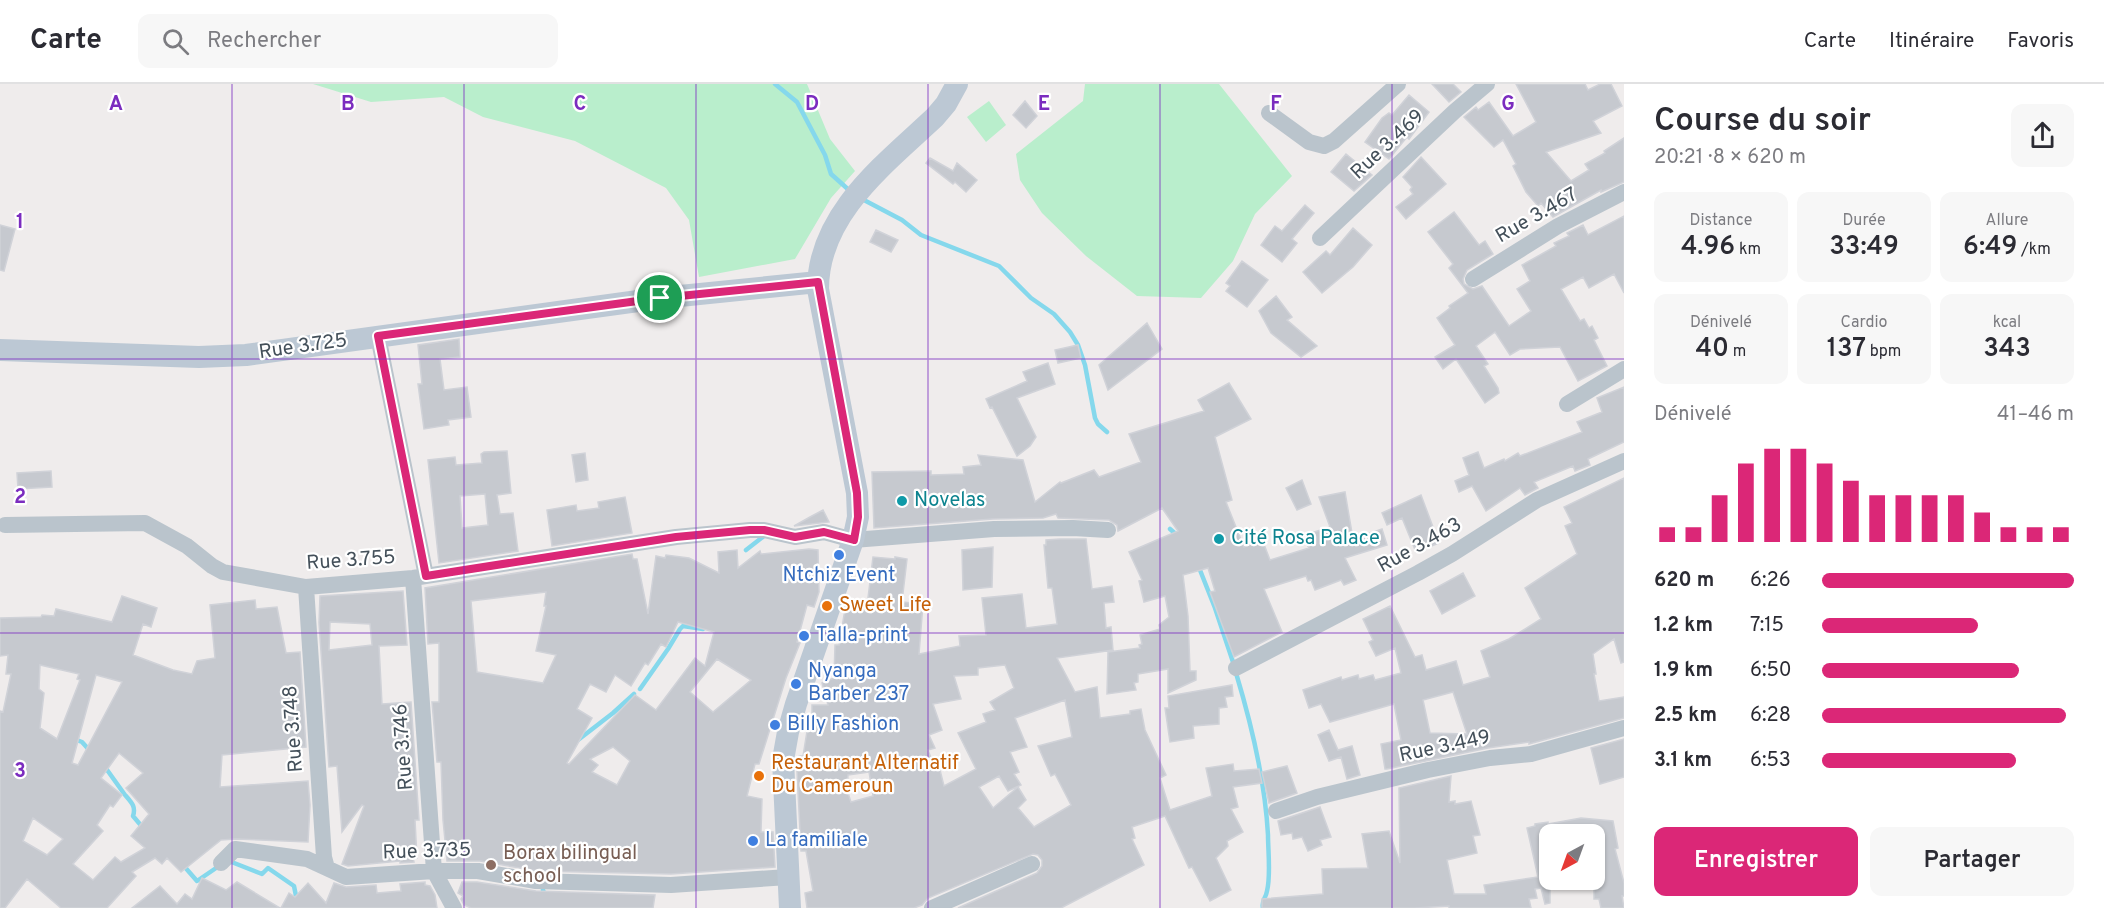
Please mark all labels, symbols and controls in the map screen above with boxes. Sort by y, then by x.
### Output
search box [138,14,558,68]
text: Carte [30,23,102,59]
icon: search [159,25,192,58]
text: Rechercher [207,28,321,55]
text: Carte [1804,28,1856,55]
text: Itinéraire [1889,28,1974,55]
text: Favoris [2007,28,2074,55]
text: A [109,92,123,118]
text: B [341,92,355,118]
text: C [574,92,586,118]
text: D [805,92,819,118]
text: E [1038,92,1050,118]
text: F [1270,92,1282,118]
text: G [1501,92,1515,118]
text: Course du soir [1654,101,1871,143]
street label: Rue 3.469 [1346,104,1430,186]
button: share [2011,104,2074,167]
text: 20:21 · 8 × 620 m [1654,145,1806,171]
street label: Rue 3.467 [1491,182,1583,250]
text: 1 [16,210,24,236]
text: Distance [1690,211,1752,231]
text: Durée [1842,211,1886,231]
text: Allure [1986,211,2028,231]
text: 4.96 [1681,231,1735,264]
text: 33:49 [1829,231,1899,264]
text: 6:49 [1963,231,2017,264]
text: km [1735,240,1761,260]
text: /km [2017,240,2051,260]
pin [634,272,685,323]
icon: arrive [643,281,676,314]
text: Dénivelé [1690,313,1752,333]
text: Cardio [1841,313,1887,333]
text: kcal [1993,313,2021,333]
street label: Rue 3.725 [257,328,349,366]
text: 40 [1696,333,1729,366]
text: 137 [1827,333,1866,366]
text: 343 [1983,333,2031,366]
text: m [1729,342,1746,362]
text: bpm [1866,342,1901,362]
text: Dénivelé [1654,402,1731,428]
text: 41–46 m [1997,402,2074,428]
text: 2 [14,485,26,511]
place label: Novelas [914,488,985,514]
marker: Novelas [895,494,909,508]
street label: Rue 3.463 [1373,512,1467,580]
place label: Cité Rosa Palace [1231,526,1380,552]
marker: Cité Rosa Palace [1212,532,1226,546]
street label: Rue 3.755 [306,545,396,577]
marker: Ntchiz Event [832,548,846,562]
place label: Ntchiz Event [782,563,896,589]
text: 620 m [1654,568,1714,594]
text: 6:26 [1750,568,1791,594]
place label: Sweet Life [839,593,932,619]
marker: Sweet Life [820,599,834,613]
text: 1.2 km [1654,613,1713,639]
text: 7:15 [1750,613,1784,639]
place label: Talla-print [816,623,908,649]
marker: Talla-print [797,629,811,643]
text: 1.9 km [1654,658,1713,684]
text: 6:50 [1750,658,1792,684]
place label: Nyanga Barber 237 [808,659,909,708]
marker: Nyanga Barber 237 [789,677,803,691]
street label: Rue 3.748 [278,685,310,773]
street label: Rue 3.746 [388,703,420,791]
text: 2.5 km [1654,703,1717,729]
text: 6:28 [1750,703,1791,729]
place label: Billy Fashion [787,712,899,738]
marker: Billy Fashion [768,718,782,732]
street label: Rue 3.449 [1397,725,1493,769]
text: 3.1 km [1654,748,1712,774]
text: 6:53 [1750,748,1791,774]
place label: Restaurant Alternatif Du Cameroun [771,751,959,800]
text: 3 [14,759,26,785]
marker: Restaurant Alternatif Du Cameroun [752,769,766,783]
north arrow [1539,824,1605,890]
map controls [1539,824,1605,890]
button: Enregistrer [1654,827,1858,896]
button: Partager [1870,827,2074,896]
place label: La familiale [765,828,868,854]
marker: La familiale [746,834,760,848]
street label: Rue 3.735 [382,837,472,867]
place label: Borax bilingual school [503,841,637,890]
marker: Borax bilingual school [484,858,498,872]

